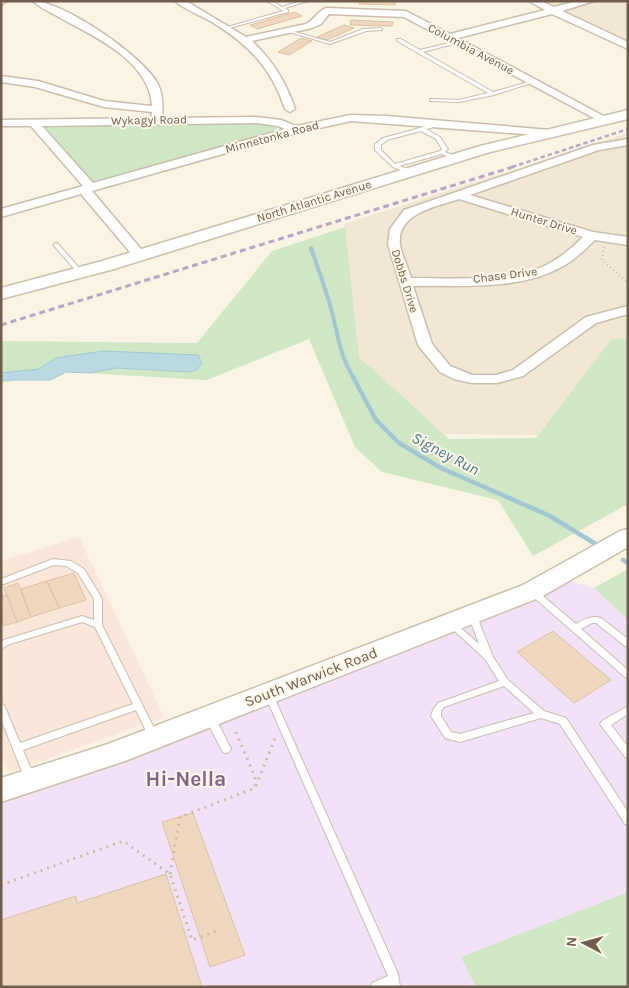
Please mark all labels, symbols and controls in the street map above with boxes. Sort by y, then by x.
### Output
street label: Columbia Avenue [426,20,516,78]
street label: Wykagyl Road [111,112,187,128]
street label: Minnetonka Road [224,118,320,156]
street label: North Atlantic Avenue [255,177,373,225]
street label: Hunter Drive [509,204,579,238]
street label: Dobbs Drive [389,247,421,315]
street label: Chase Drive [472,264,538,286]
water label: Signey Run [409,428,483,479]
street label: South Warwick Road [242,643,380,711]
district label: Hi-Nella [146,767,226,791]
north arrow [559,918,609,968]
text: N [563,936,581,948]

